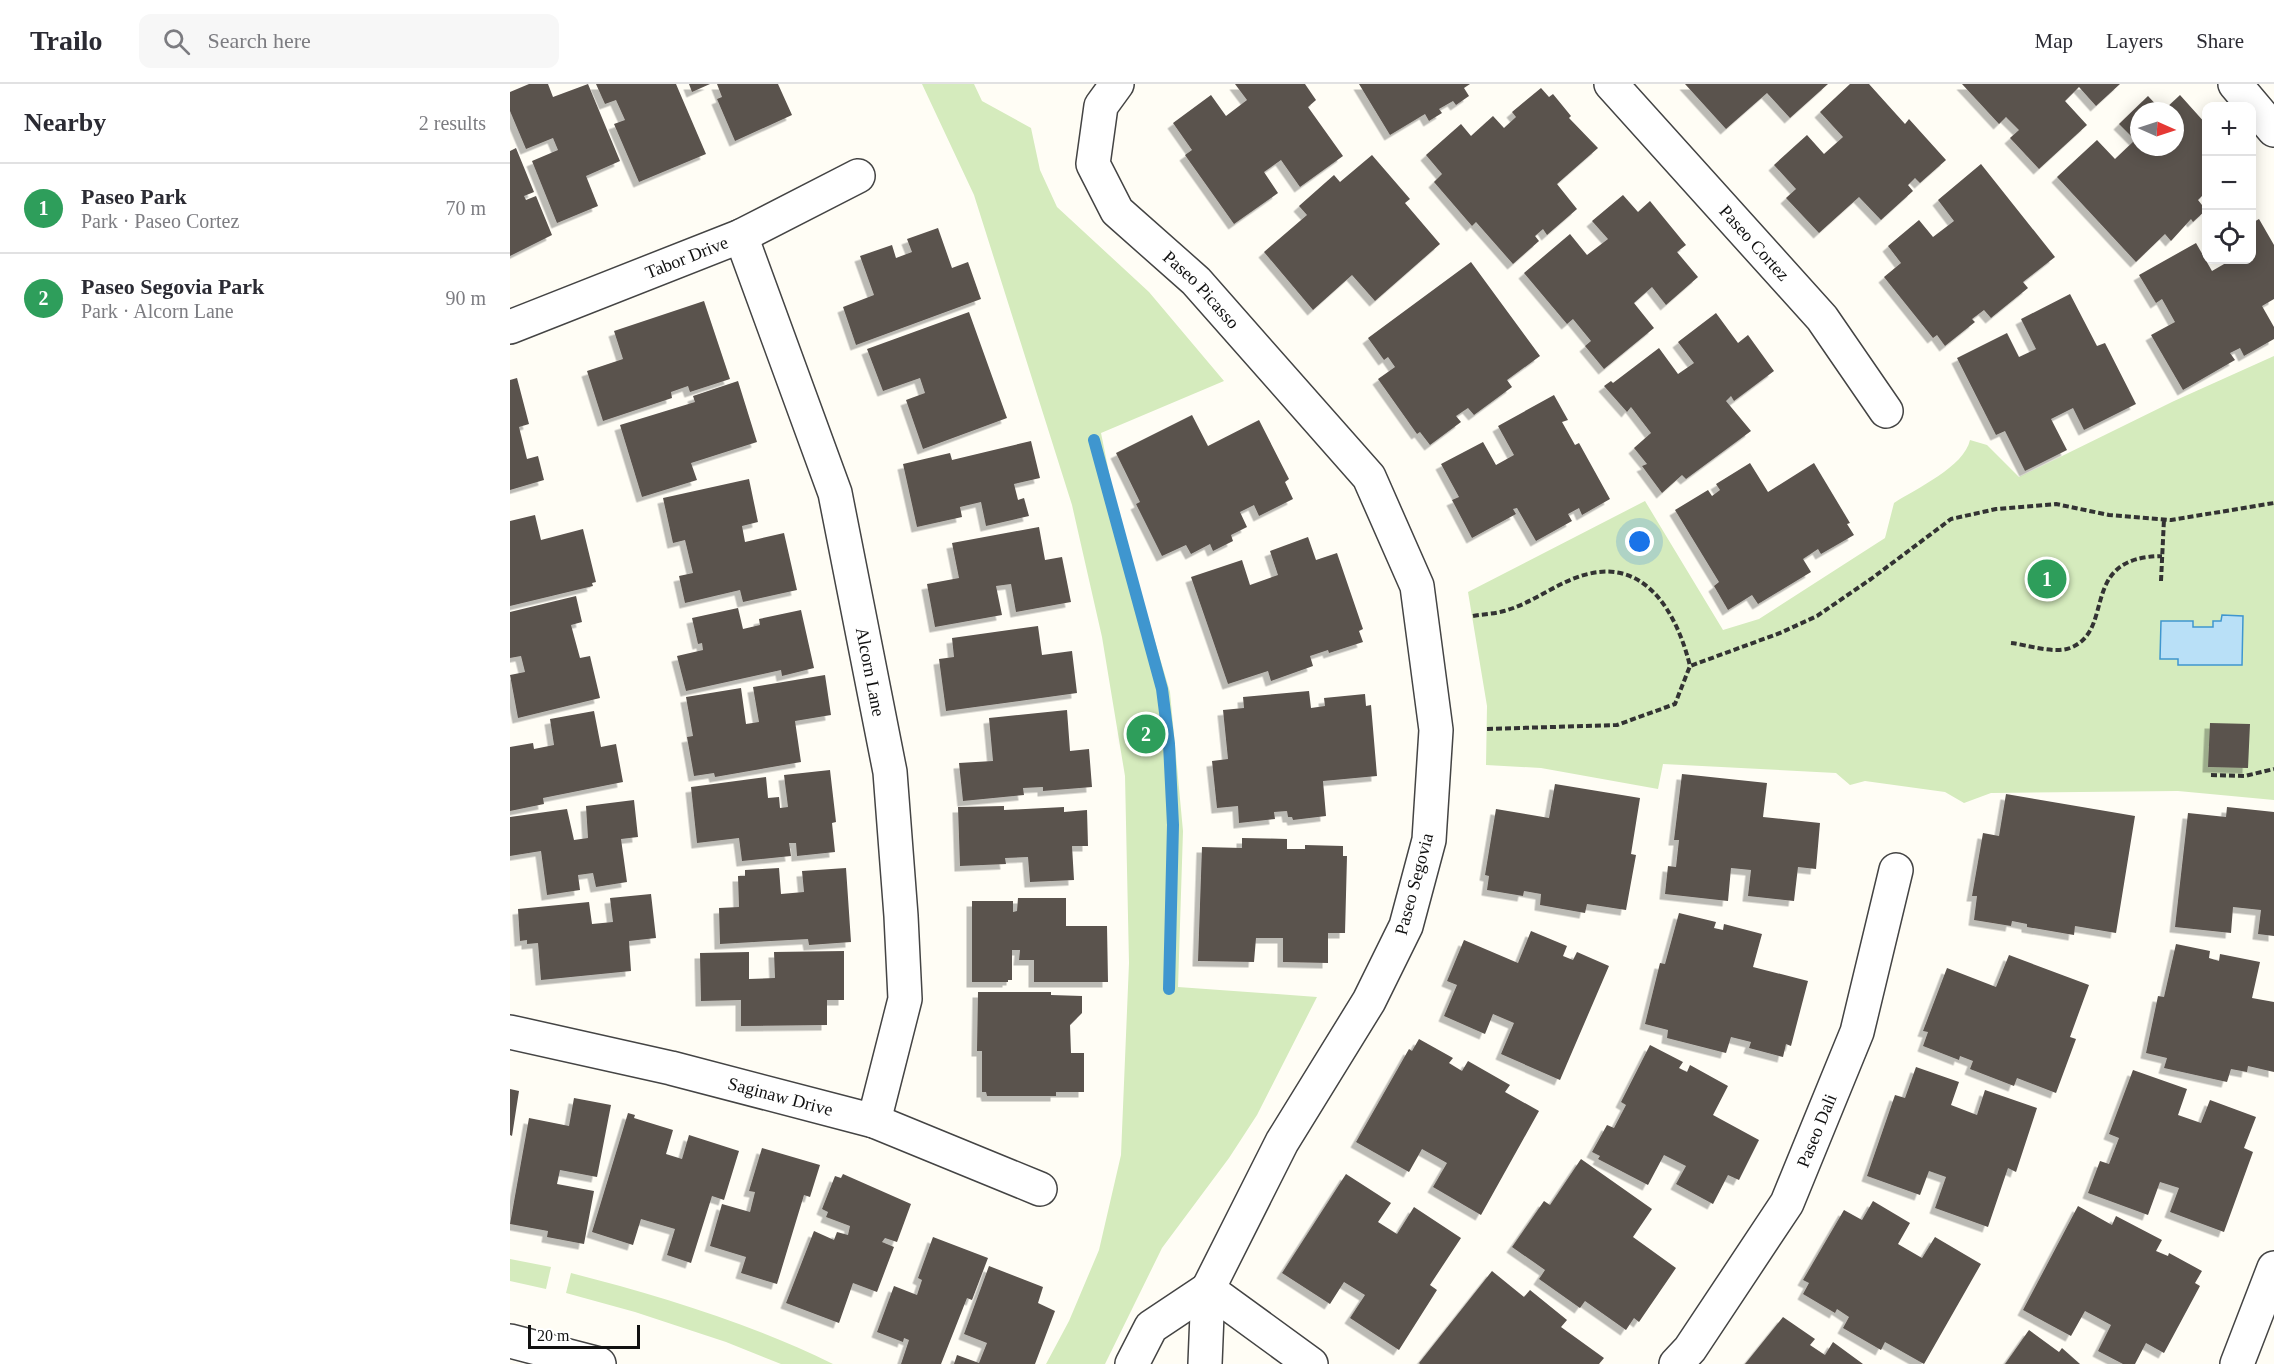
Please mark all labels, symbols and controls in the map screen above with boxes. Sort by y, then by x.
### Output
search box [139,14,559,68]
text: Trailo [30,25,103,56]
icon: search [160,25,193,58]
text: Search here [208,28,311,53]
text: Map [2035,29,2073,53]
text: Layers [2106,29,2163,53]
text: Share [2196,29,2244,53]
north arrow [2130,102,2184,156]
map controls [2202,102,2256,264]
button: + [2202,102,2256,156]
text: Nearby [24,108,106,137]
text: 2 results [419,112,486,134]
button: − [2202,156,2256,210]
text: Paseo Park [81,184,187,209]
text: 1 [39,197,49,219]
text: 70 m [445,197,486,219]
street label: Paseo Cortez [1715,201,1793,285]
text: Park · Paseo Cortez [81,210,239,232]
button: locate [2202,210,2256,264]
street label: Tabor Drive [643,232,731,283]
street label: Paseo Picasso [1159,247,1243,333]
text: Paseo Segovia Park [81,274,264,299]
text: 2 [39,287,49,309]
text: 90 m [445,287,486,309]
text: Park · Alcorn Lane [81,300,234,322]
your location [1625,527,1654,556]
pin: 1 [2028,556,2066,602]
street label: Alcorn Lane [852,626,889,718]
pin: 2 [1126,712,1166,756]
street label: Paseo Segovia [1391,831,1437,937]
street label: Saginaw Drive [726,1073,835,1120]
street label: Paseo Dali [1793,1091,1841,1170]
scale bar [528,1322,640,1350]
text: 20 m [537,1327,569,1344]

